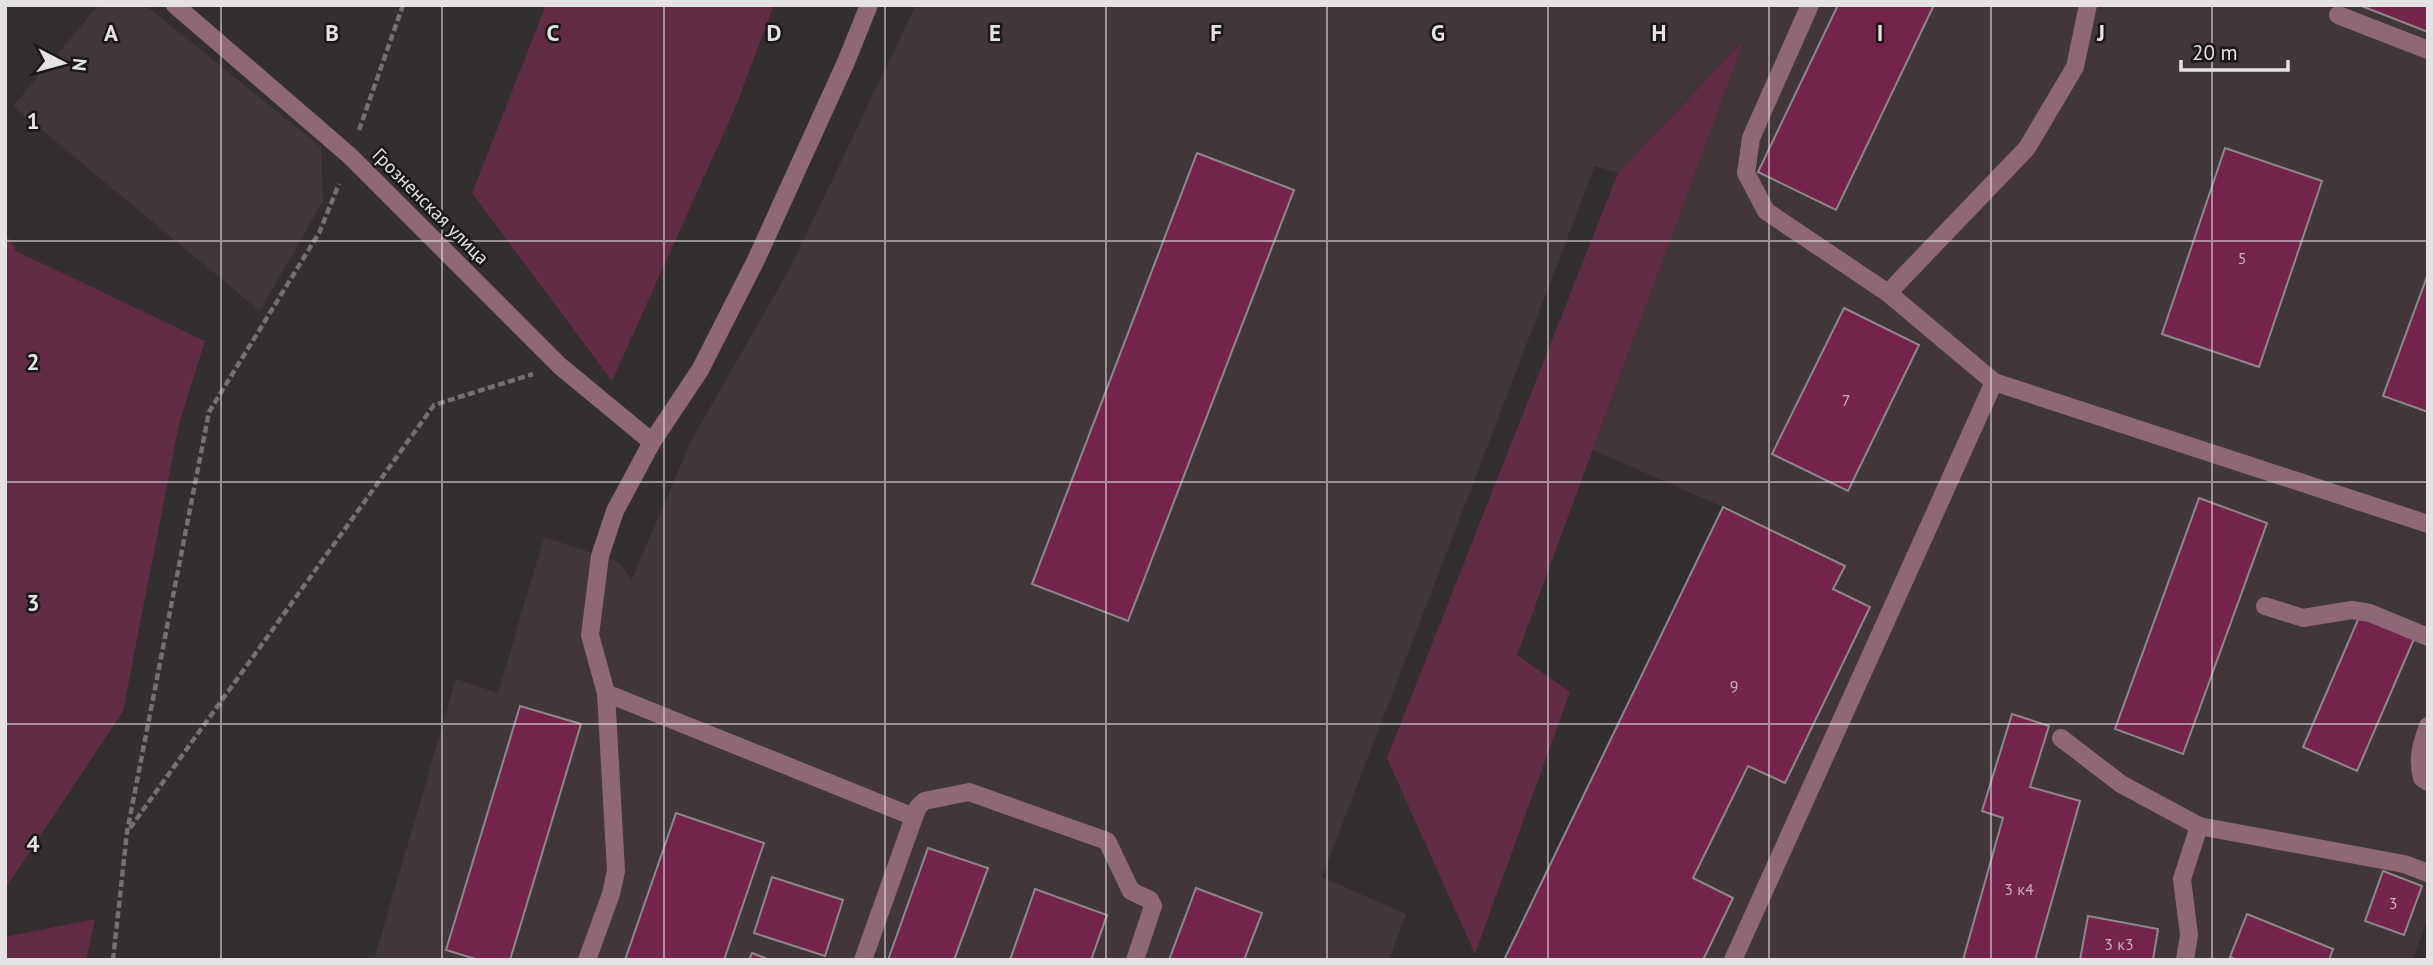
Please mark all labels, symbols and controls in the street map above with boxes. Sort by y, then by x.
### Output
text: A [104,18,118,47]
text: B [325,18,339,47]
text: C [547,18,560,47]
text: D [767,18,781,47]
text: E [989,18,1001,47]
text: F [1210,18,1222,47]
text: G [1431,18,1445,47]
text: H [1652,18,1666,47]
text: I [1877,18,1883,47]
text: J [2096,18,2105,47]
north arrow [28,28,98,98]
scale bar [2181,28,2288,72]
text: 20 m [2192,39,2238,66]
text: N [67,57,92,72]
text: 1 [26,106,40,135]
street label: Грозненская улица [368,143,494,269]
house number: 5 [2238,248,2246,268]
text: 2 [26,347,40,376]
house number: 7 [1842,390,1850,410]
text: 3 [26,588,40,617]
house number: 9 [1730,676,1738,696]
text: 4 [26,829,40,858]
house number: 3 к4 [2004,879,2034,899]
house number: 3 [2389,893,2397,913]
house number: 3 к3 [2104,934,2134,954]

